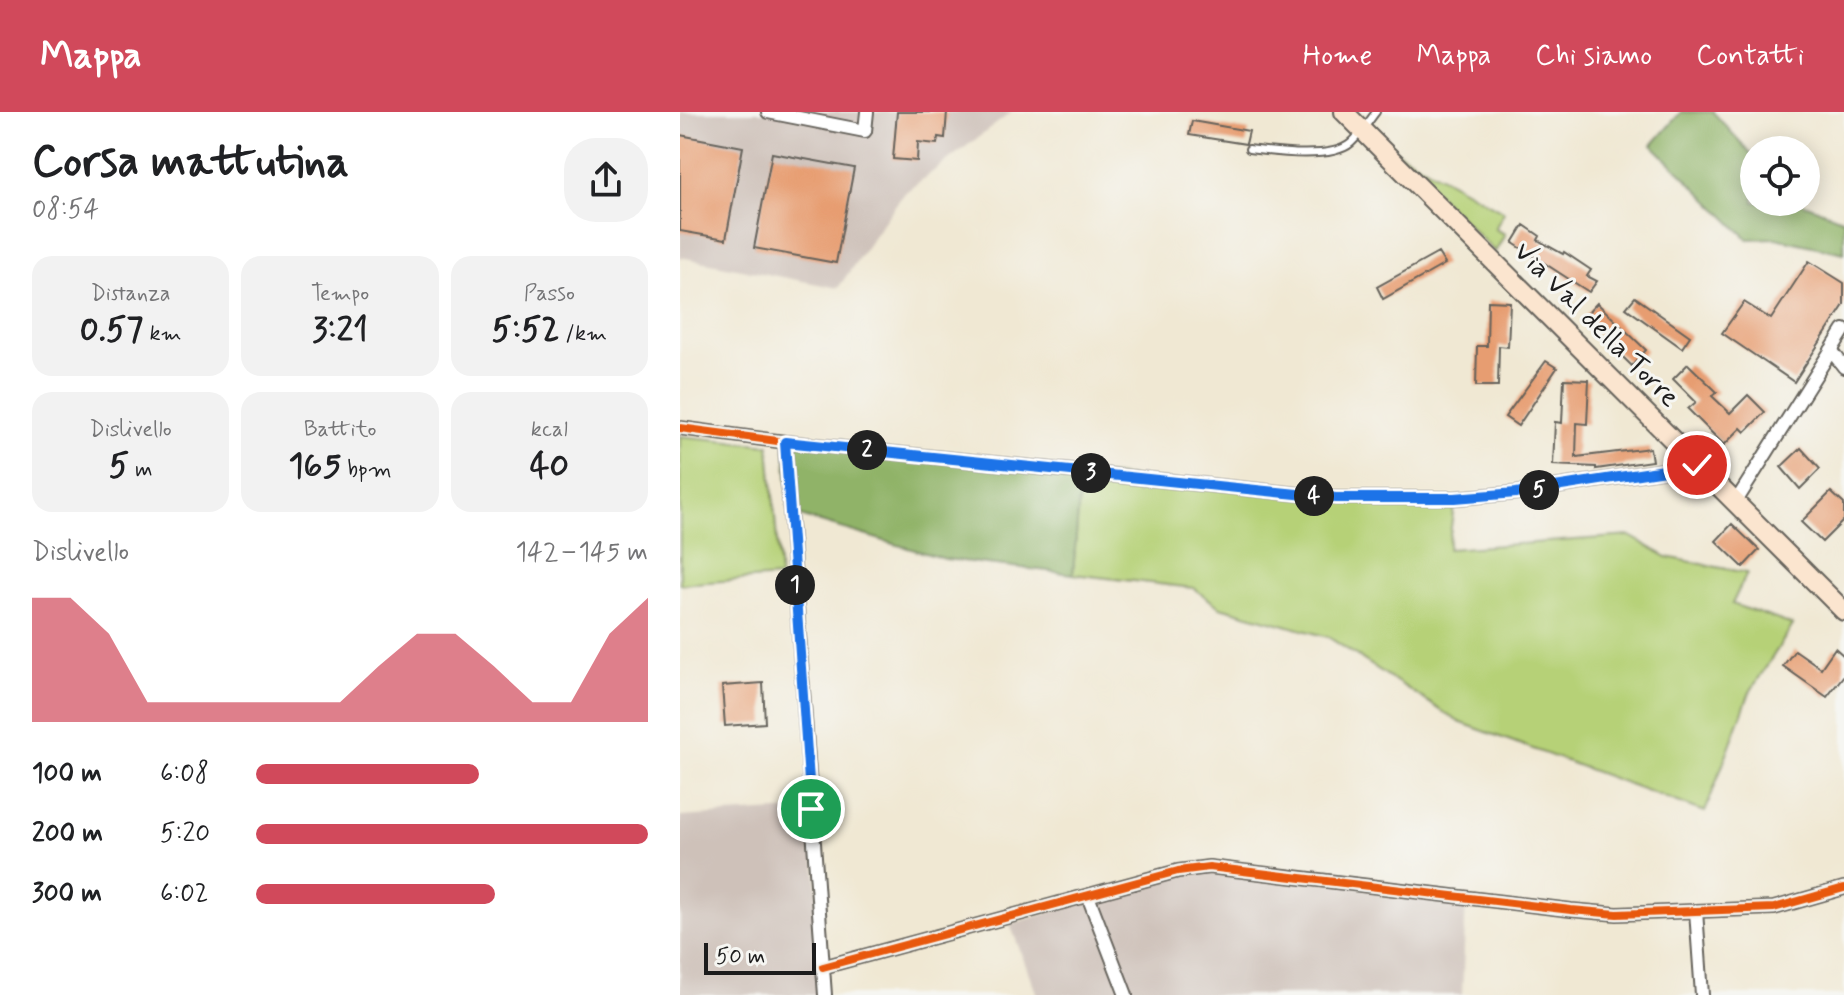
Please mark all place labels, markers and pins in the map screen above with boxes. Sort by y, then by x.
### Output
pin: 2 [847,430,887,470]
pin [1663,431,1731,499]
pin: 3 [1071,453,1111,493]
pin: 5 [1519,470,1559,510]
pin: 4 [1294,476,1334,516]
pin: 1 [775,565,815,605]
pin [777,775,845,843]

